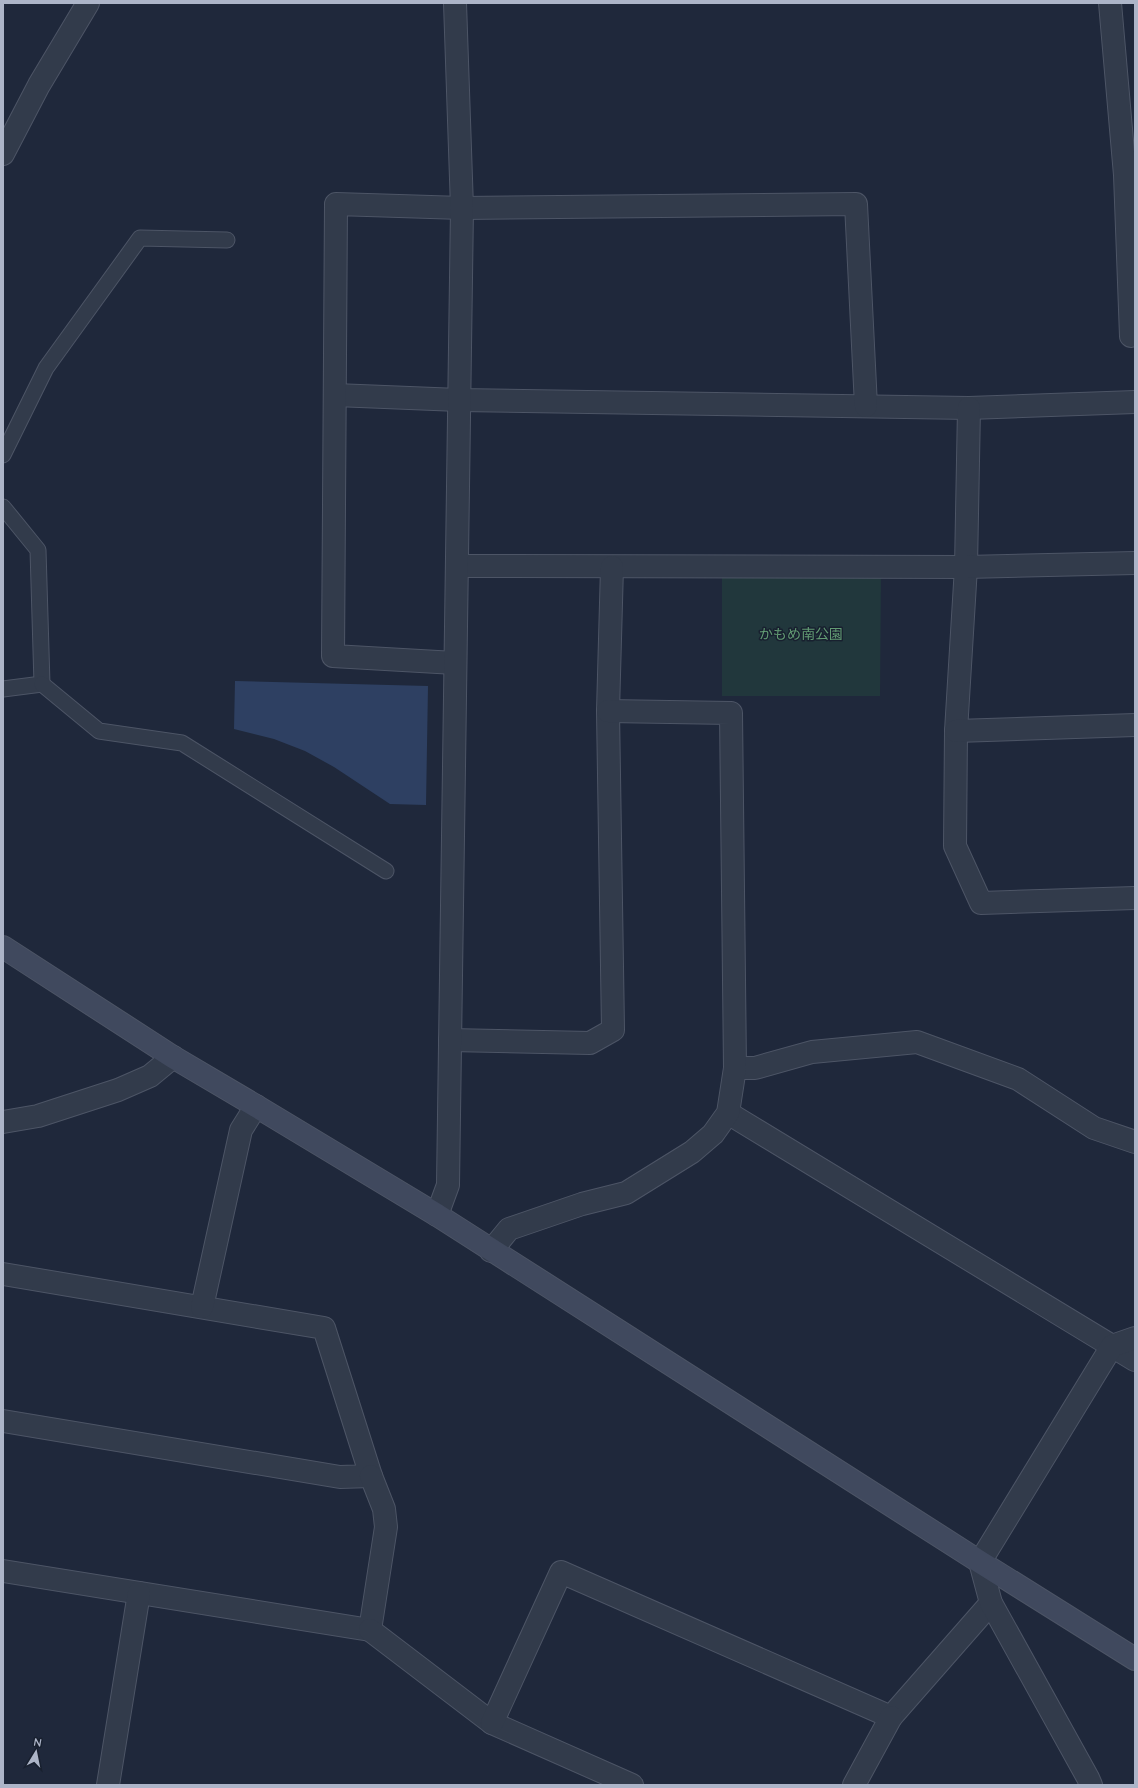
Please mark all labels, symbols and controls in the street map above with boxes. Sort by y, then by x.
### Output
park label: かもめ南公園 [759,625,843,643]
north arrow [16,1732,56,1772]
text: N [33,1735,43,1750]

